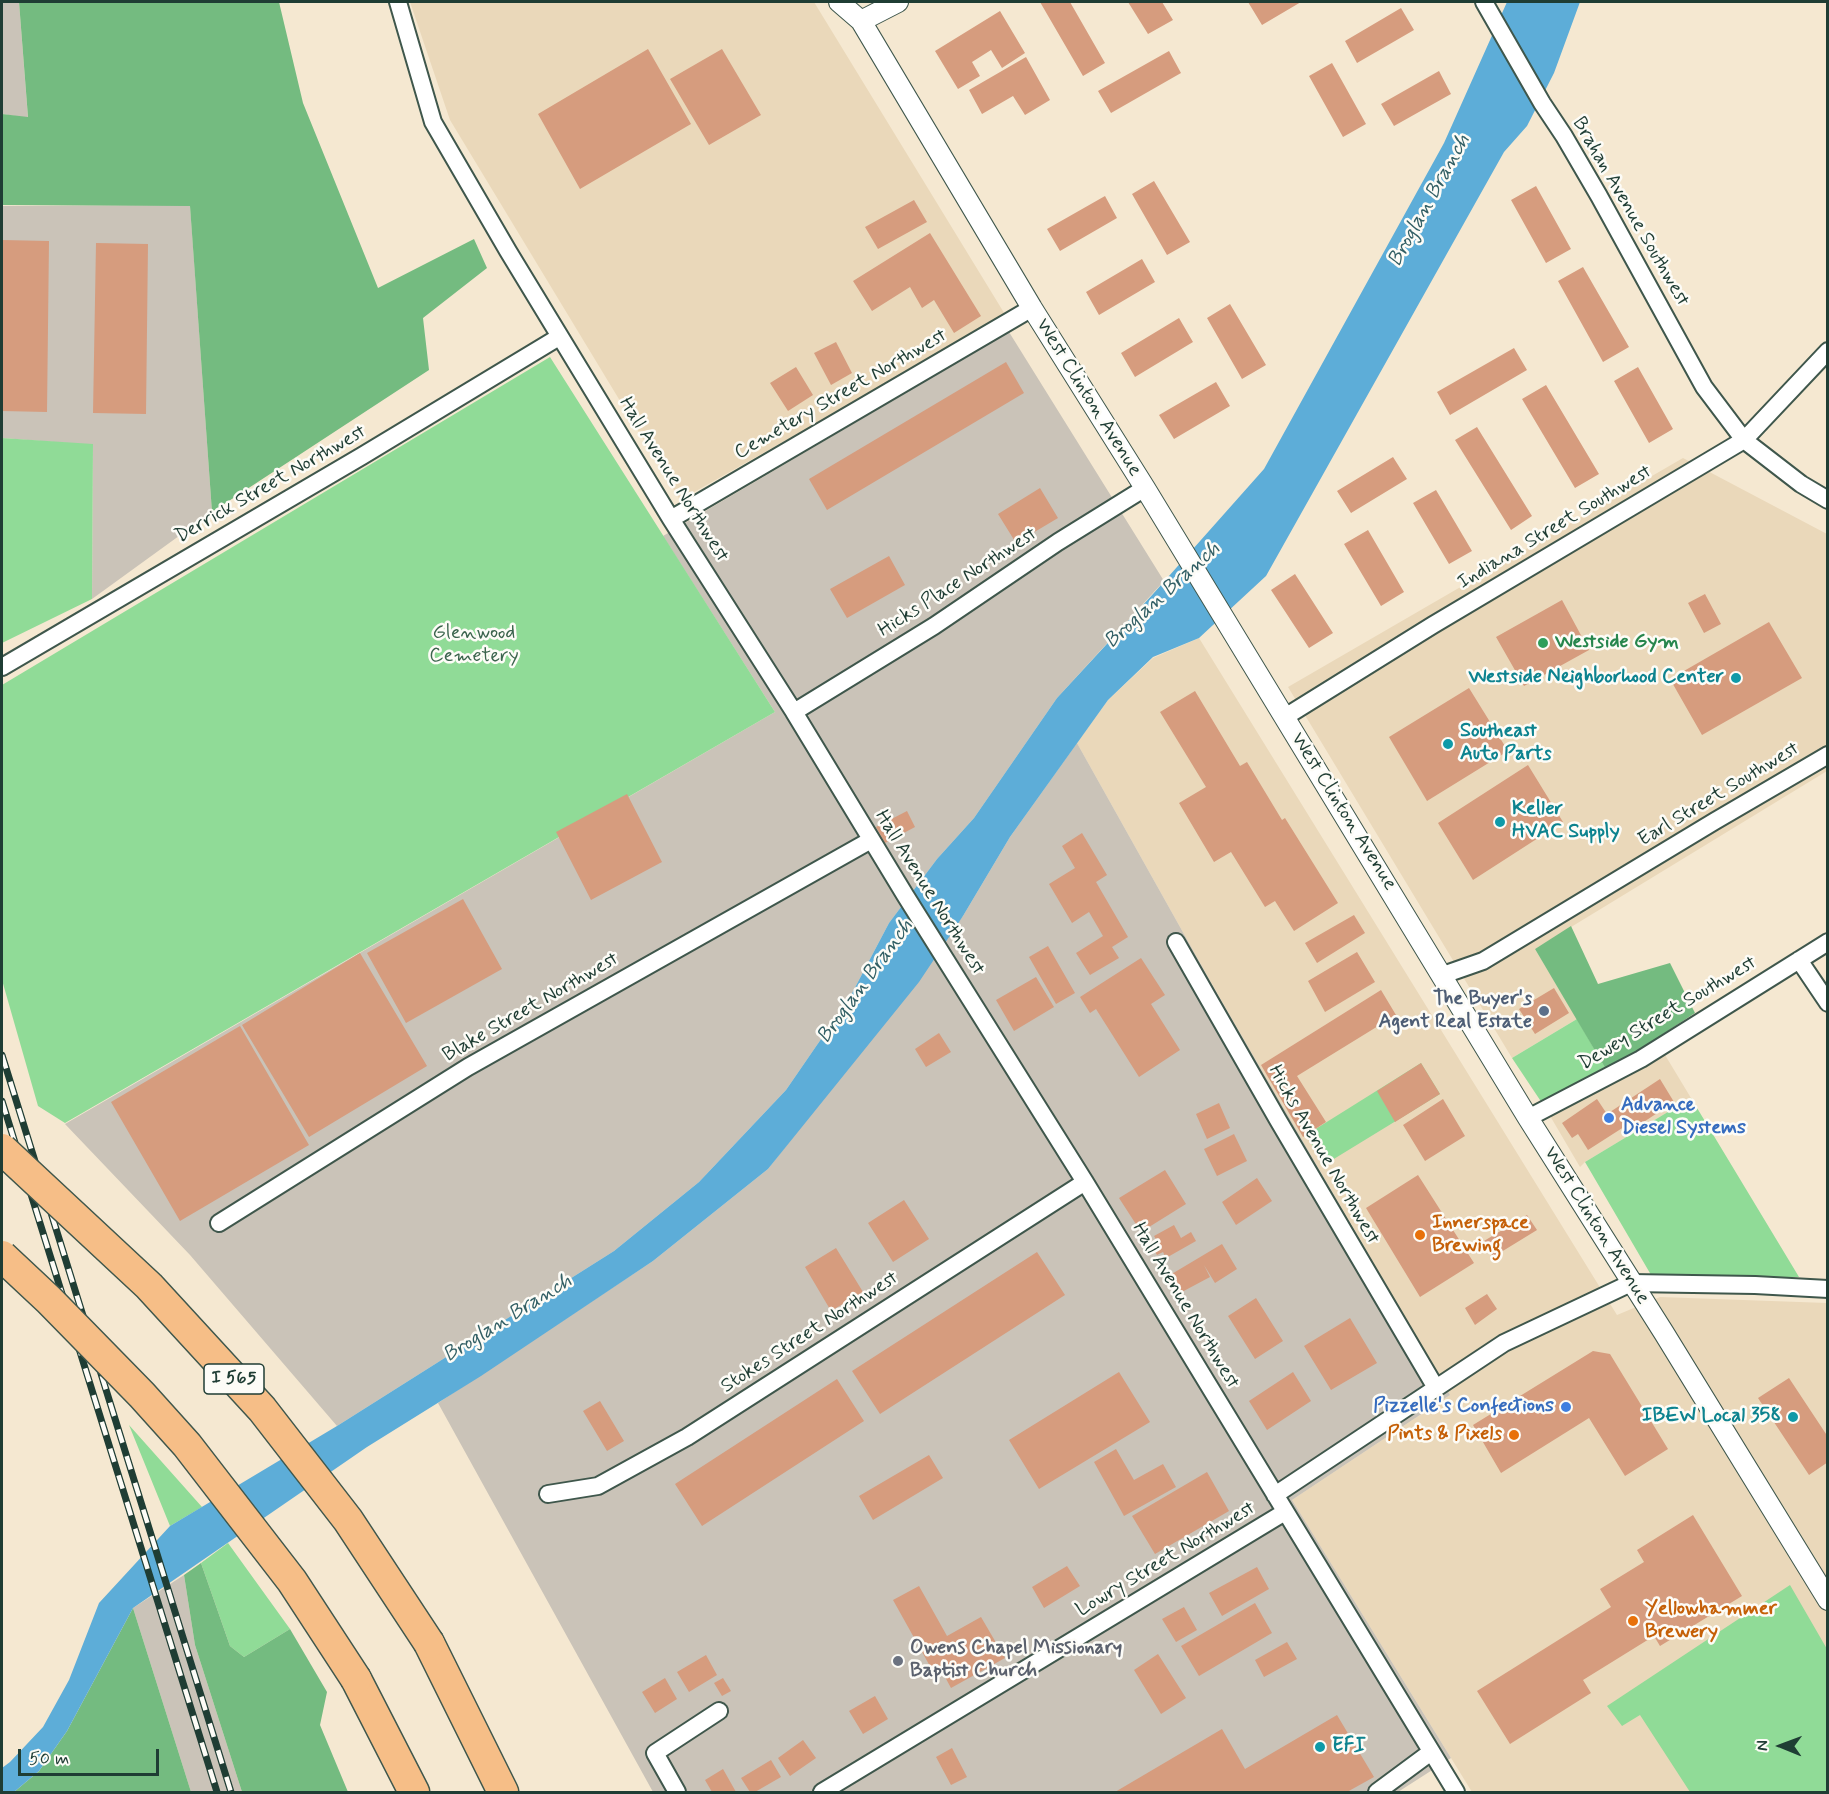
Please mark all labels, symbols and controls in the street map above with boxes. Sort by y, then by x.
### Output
street label: Brahan Avenue Southwest [1566,113,1694,311]
water label: Broglan Branch [1383,131,1477,271]
street label: West Clinton Avenue [1030,315,1146,481]
street label: Cemetery Street Northwest [731,324,951,466]
street label: Hall Avenue Northwest [613,393,733,567]
street label: Derrick Street Northwest [171,421,371,549]
street label: Indiana Street Southwest [1454,460,1656,596]
street label: Hicks Place Northwest [874,523,1042,643]
water label: Broglan Branch [1100,537,1226,655]
park label: Glenwood Cemetery [429,622,519,669]
place label: Westside Gym [1555,631,1679,655]
marker: Westside Gym [1536,636,1550,650]
place label: Westside Neighborhood Center [1468,666,1724,690]
marker: Westside Neighborhood Center [1729,671,1743,685]
place label: Southeast Auto Parts [1460,720,1551,767]
street label: West Clinton Avenue [1285,729,1401,895]
marker: Southeast Auto Parts [1441,737,1455,751]
street label: Earl Street Southwest [1634,737,1804,853]
place label: Keller HVAC Supply [1512,798,1620,845]
street label: Hall Avenue Northwest [869,806,989,980]
marker: Keller HVAC Supply [1493,815,1507,829]
water label: Broglan Branch [813,915,919,1049]
street label: Blake Street Northwest [439,948,623,1068]
street label: Dewey Street Southwest [1575,951,1761,1077]
place label: The Buyer's Agent Real Estate [1378,988,1532,1035]
marker: The Buyer's Agent Real Estate [1537,1004,1551,1018]
street label: Hicks Avenue Northwest [1262,1061,1384,1249]
place label: Advance Diesel Systems [1621,1094,1746,1141]
marker: Advance Diesel Systems [1602,1111,1616,1125]
street label: West Clinton Avenue [1538,1143,1654,1309]
place label: Innerspace Brewing [1432,1212,1529,1259]
street label: Hall Avenue Northwest [1126,1219,1244,1393]
marker: Innerspace Brewing [1413,1228,1427,1242]
street label: Stokes Street Northwest [717,1267,903,1399]
water label: Broglan Branch [439,1269,577,1369]
road number: I 565 [204,1364,264,1394]
place label: Pizzelle's Confections [1373,1395,1554,1419]
marker: Pizzelle's Confections [1559,1400,1573,1414]
place label: IBEW Local 358 [1642,1405,1781,1429]
marker: IBEW Local 358 [1786,1410,1800,1424]
place label: Pints & Pixels [1387,1423,1502,1447]
marker: Pints & Pixels [1507,1428,1521,1442]
street label: Lowry Street Northwest [1072,1497,1260,1623]
place label: Yellowhammer Brewery [1645,1598,1777,1645]
marker: Yellowhammer Brewery [1626,1614,1640,1628]
place label: Owens Chapel Missionary Baptist Church [910,1637,1122,1684]
marker: Owens Chapel Missionary Baptist Church [891,1654,905,1668]
north arrow [1751,1716,1811,1776]
place label: EFI [1332,1735,1366,1759]
scale bar [21,1737,162,1775]
marker: EFI [1313,1740,1327,1754]
text: N [1752,1740,1773,1751]
text: 50 m [29,1747,69,1771]

